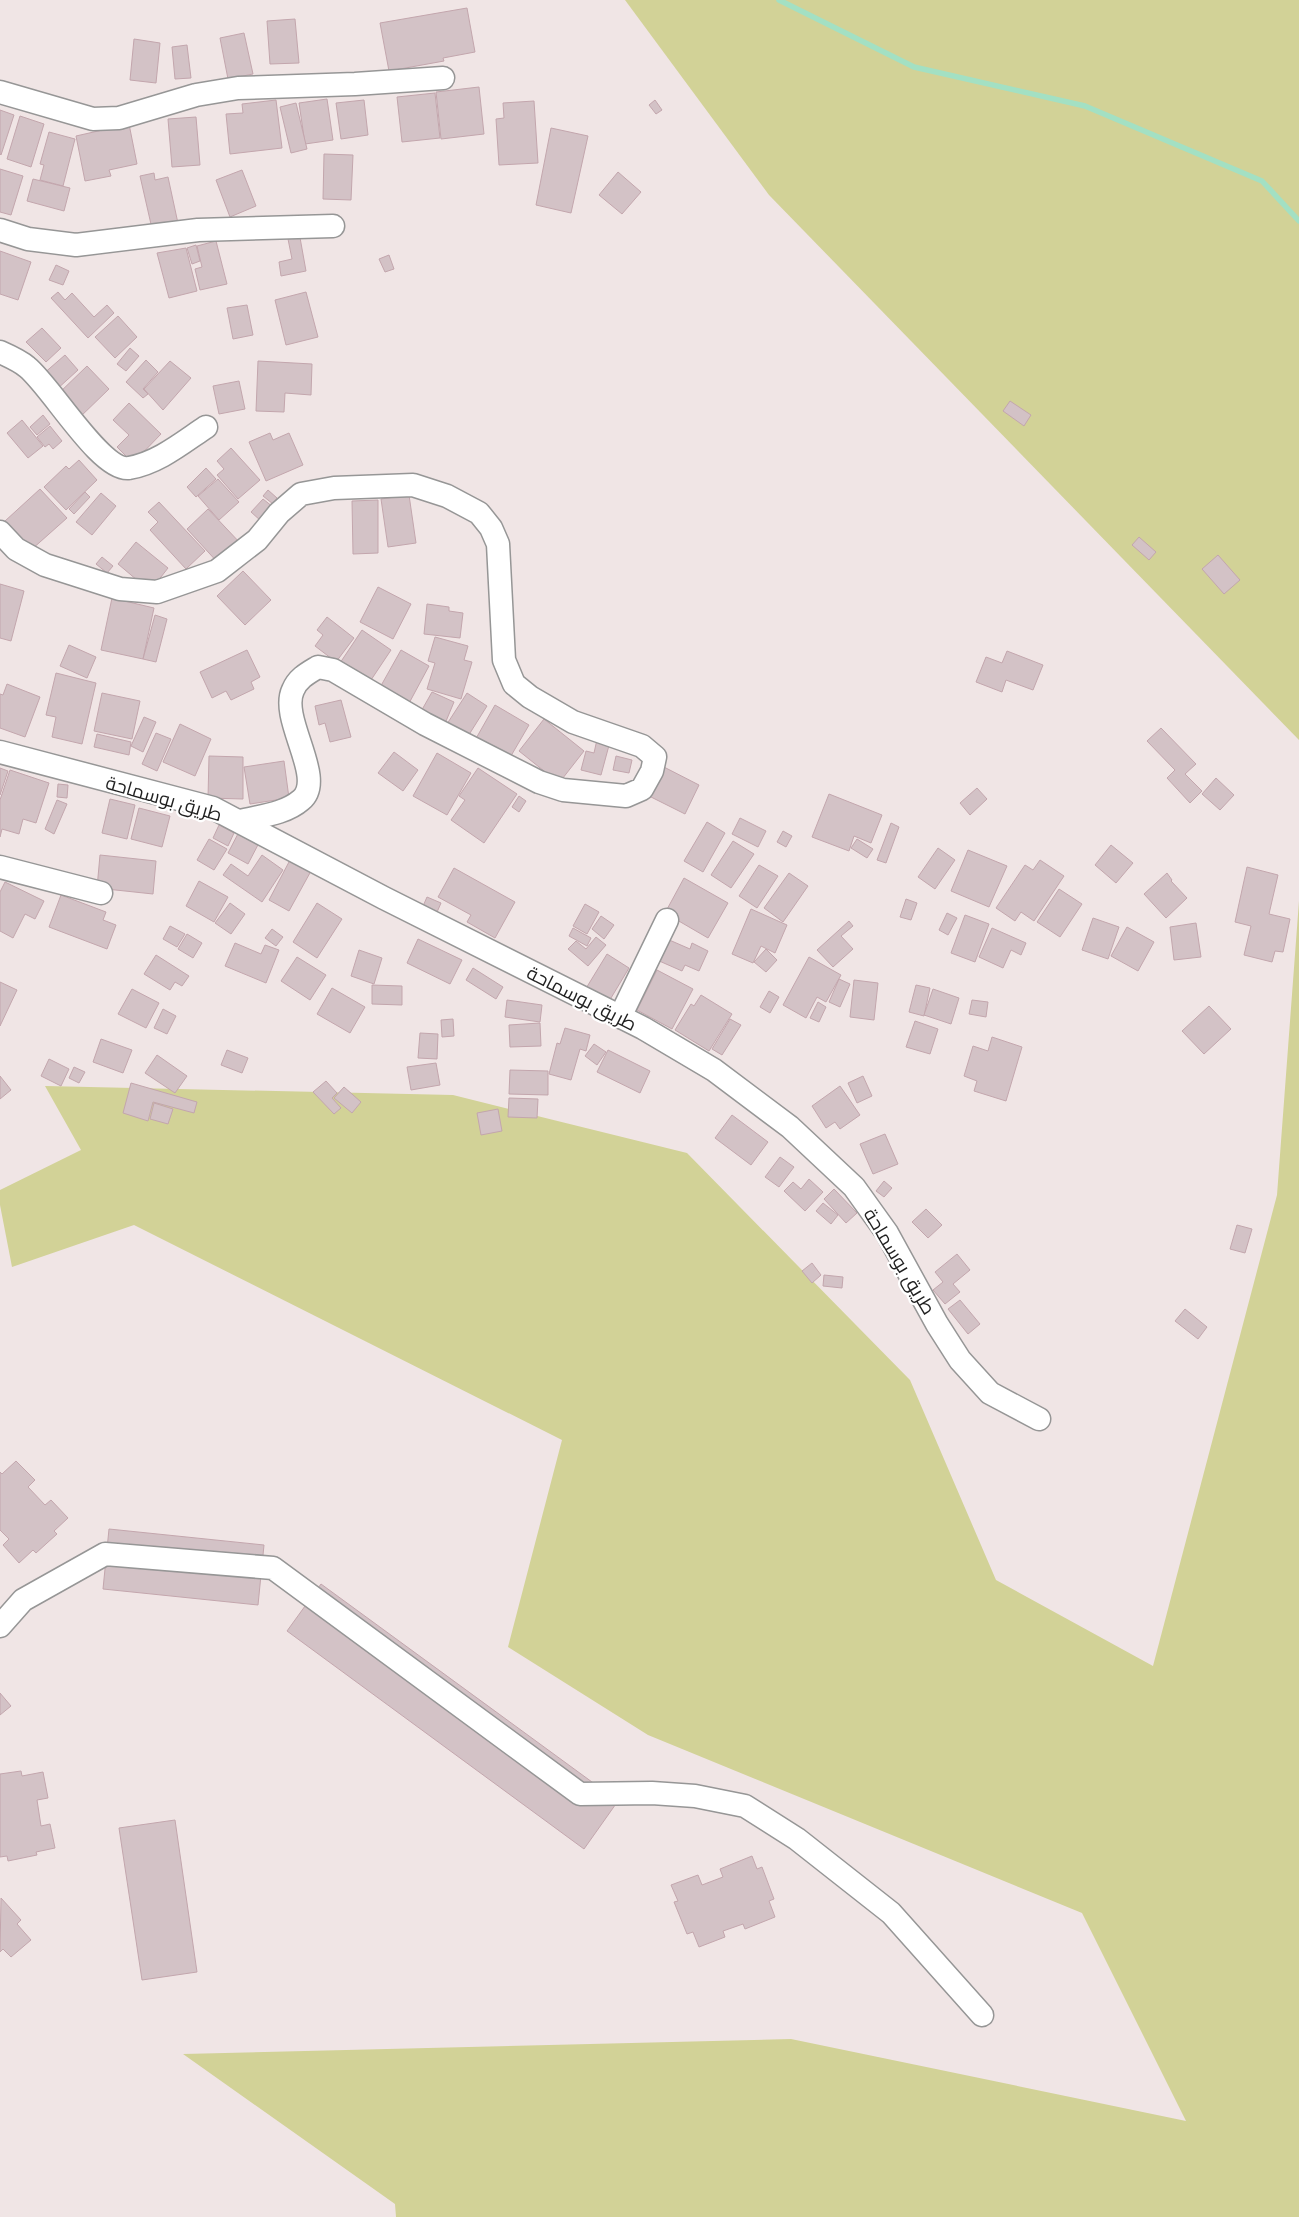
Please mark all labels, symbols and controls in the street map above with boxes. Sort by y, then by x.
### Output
street label: طريق بوسماحة [103,770,225,827]
street label: طريق بوسماحة [523,960,641,1037]
street label: طريق بوسماحة [858,1203,941,1319]

